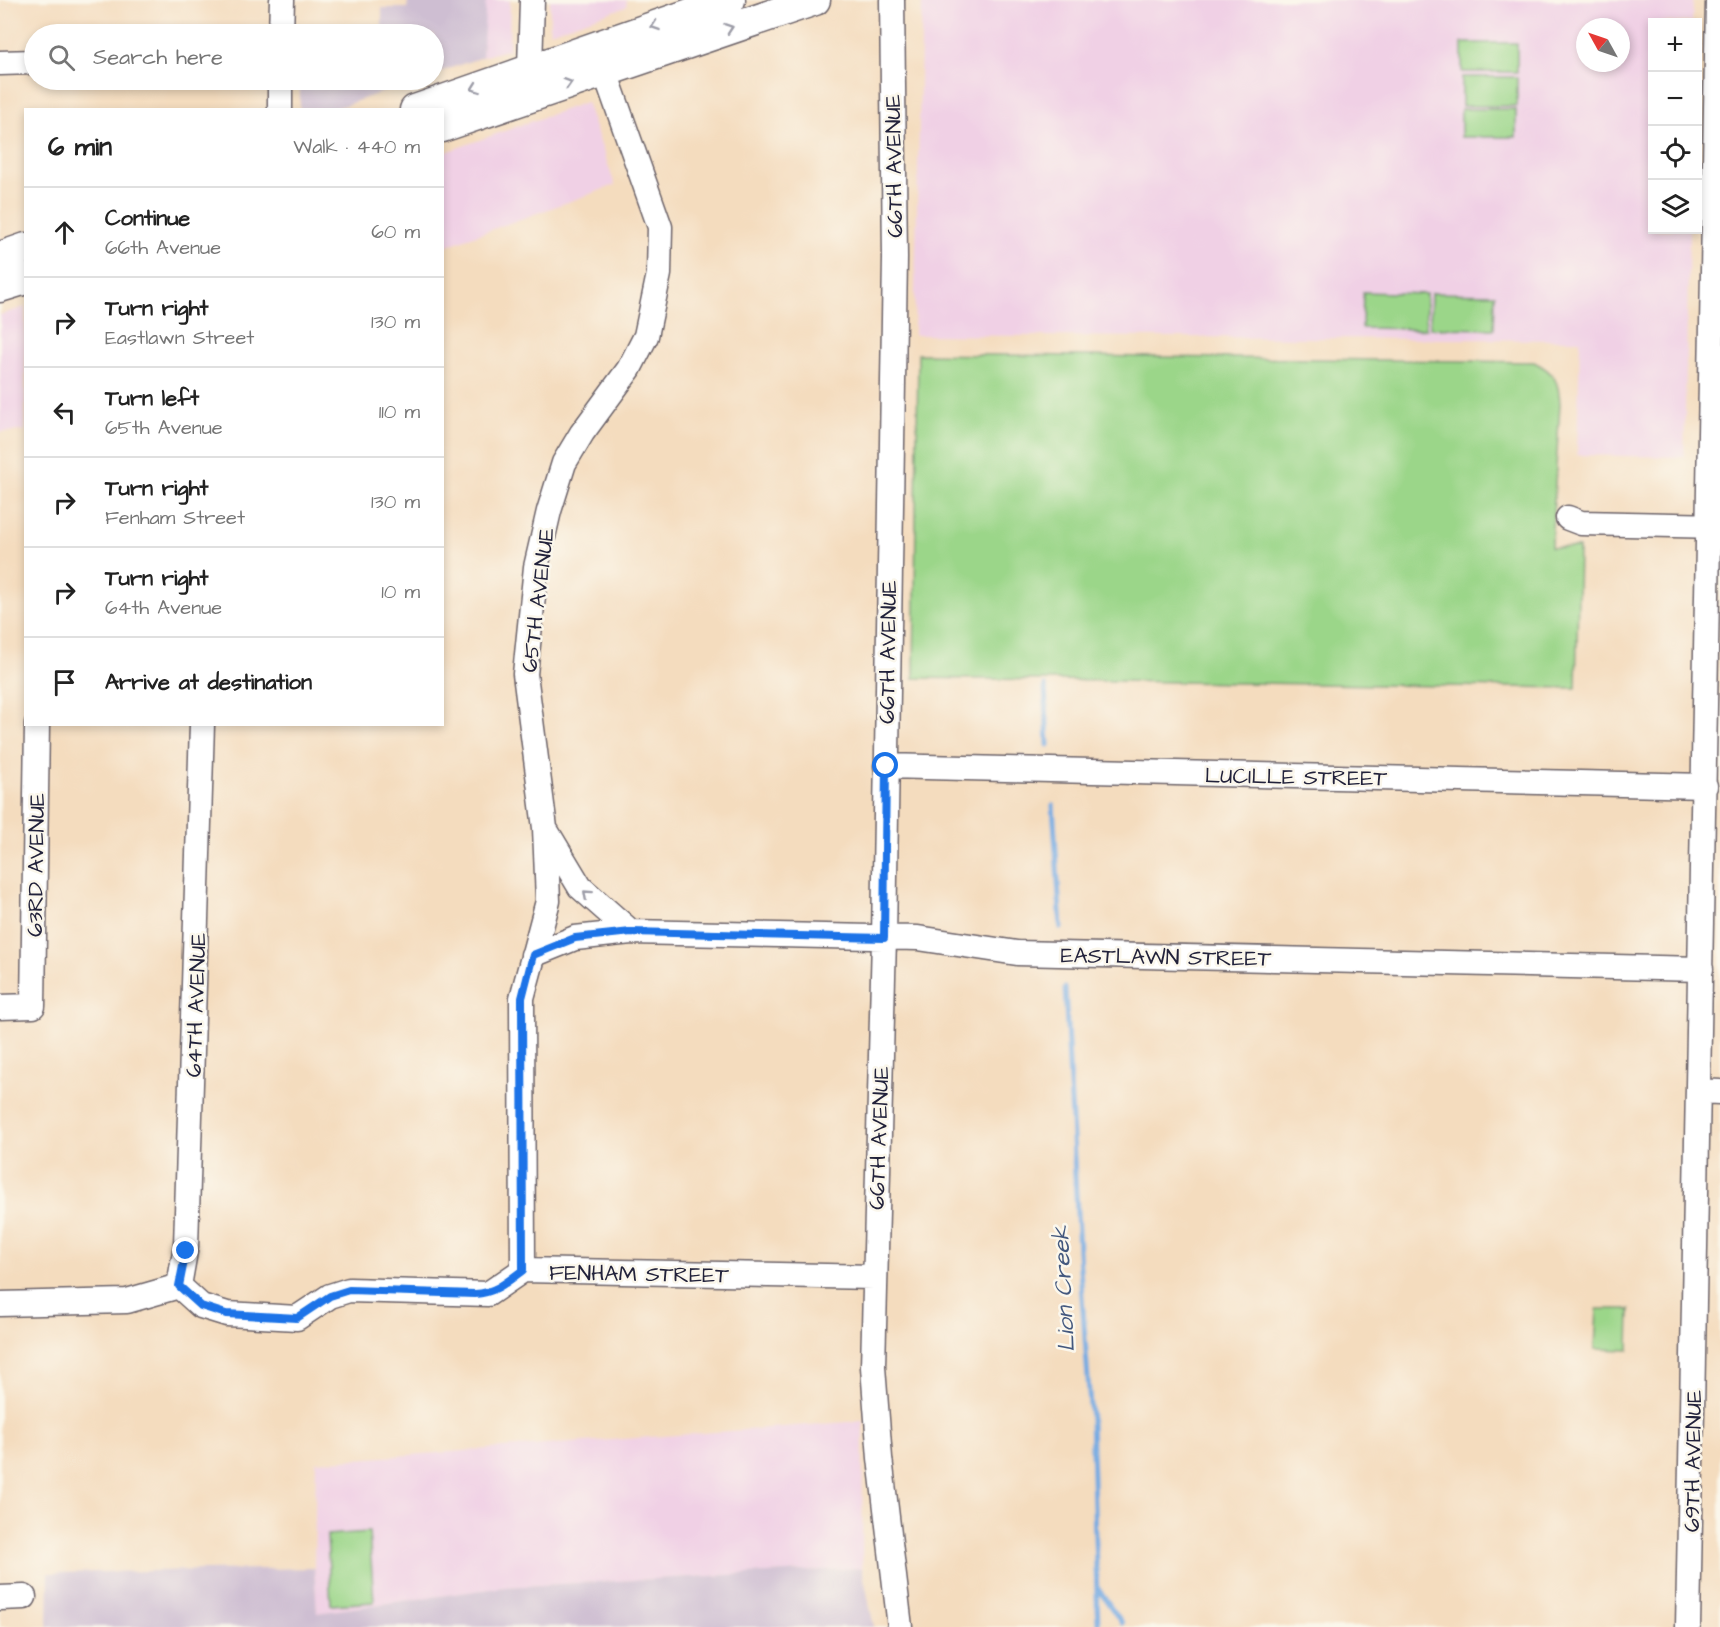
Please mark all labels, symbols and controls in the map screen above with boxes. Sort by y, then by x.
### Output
one-way arrow [650,18,661,31]
north arrow [1576,18,1630,72]
map controls [1648,18,1702,234]
button: + [1648,18,1702,72]
one-way arrow [723,22,734,35]
search box [24,24,444,90]
icon: search [45,41,78,74]
text: Search here [93,42,223,73]
button: − [1648,72,1702,126]
one-way arrow [562,78,573,90]
one-way arrow [470,81,481,93]
street label: 66TH AVENUE [878,94,911,238]
button: locate [1648,126,1702,180]
text: 6 min [48,129,112,165]
text: Walk · 440 m [293,133,420,161]
button: layers [1648,180,1702,234]
text: Continue [105,203,190,234]
icon: ahead [48,216,81,249]
text: 60 m [371,218,420,246]
text: 66th Avenue [105,234,221,262]
text: Turn right [105,293,208,324]
icon: right [48,306,81,339]
text: 130 m [371,308,420,336]
text: Eastlawn Street [105,324,254,352]
text: Turn left [105,383,199,414]
icon: left [48,396,81,429]
text: 110 m [379,398,420,426]
text: 65th Avenue [105,414,223,442]
text: Turn right [105,473,208,504]
icon: right [48,486,81,519]
text: 130 m [371,488,420,516]
text: Fenham Street [105,504,245,532]
street label: 65TH AVENUE [514,526,563,674]
text: Turn right [105,563,208,594]
icon: right [48,576,81,609]
text: 10 m [381,578,420,606]
street label: 66TH AVENUE [872,580,905,724]
text: 64th Avenue [105,594,222,622]
icon: arrive [48,666,81,699]
text: Arrive at destination [105,667,312,698]
route start [872,752,898,778]
street label: LUCILLE STREET [1205,760,1388,795]
street label: 63RD AVENUE [20,793,53,937]
one-way arrow [583,890,594,901]
street label: 64TH AVENUE [178,932,215,1078]
street label: EASTLAWN STREET [1060,940,1272,975]
street label: 66TH AVENUE [862,1066,897,1210]
water label: Lion Creek [1044,1224,1084,1353]
route end [172,1237,198,1263]
street label: FENHAM STREET [549,1257,729,1292]
street label: 69TH AVENUE [1677,1390,1710,1532]

